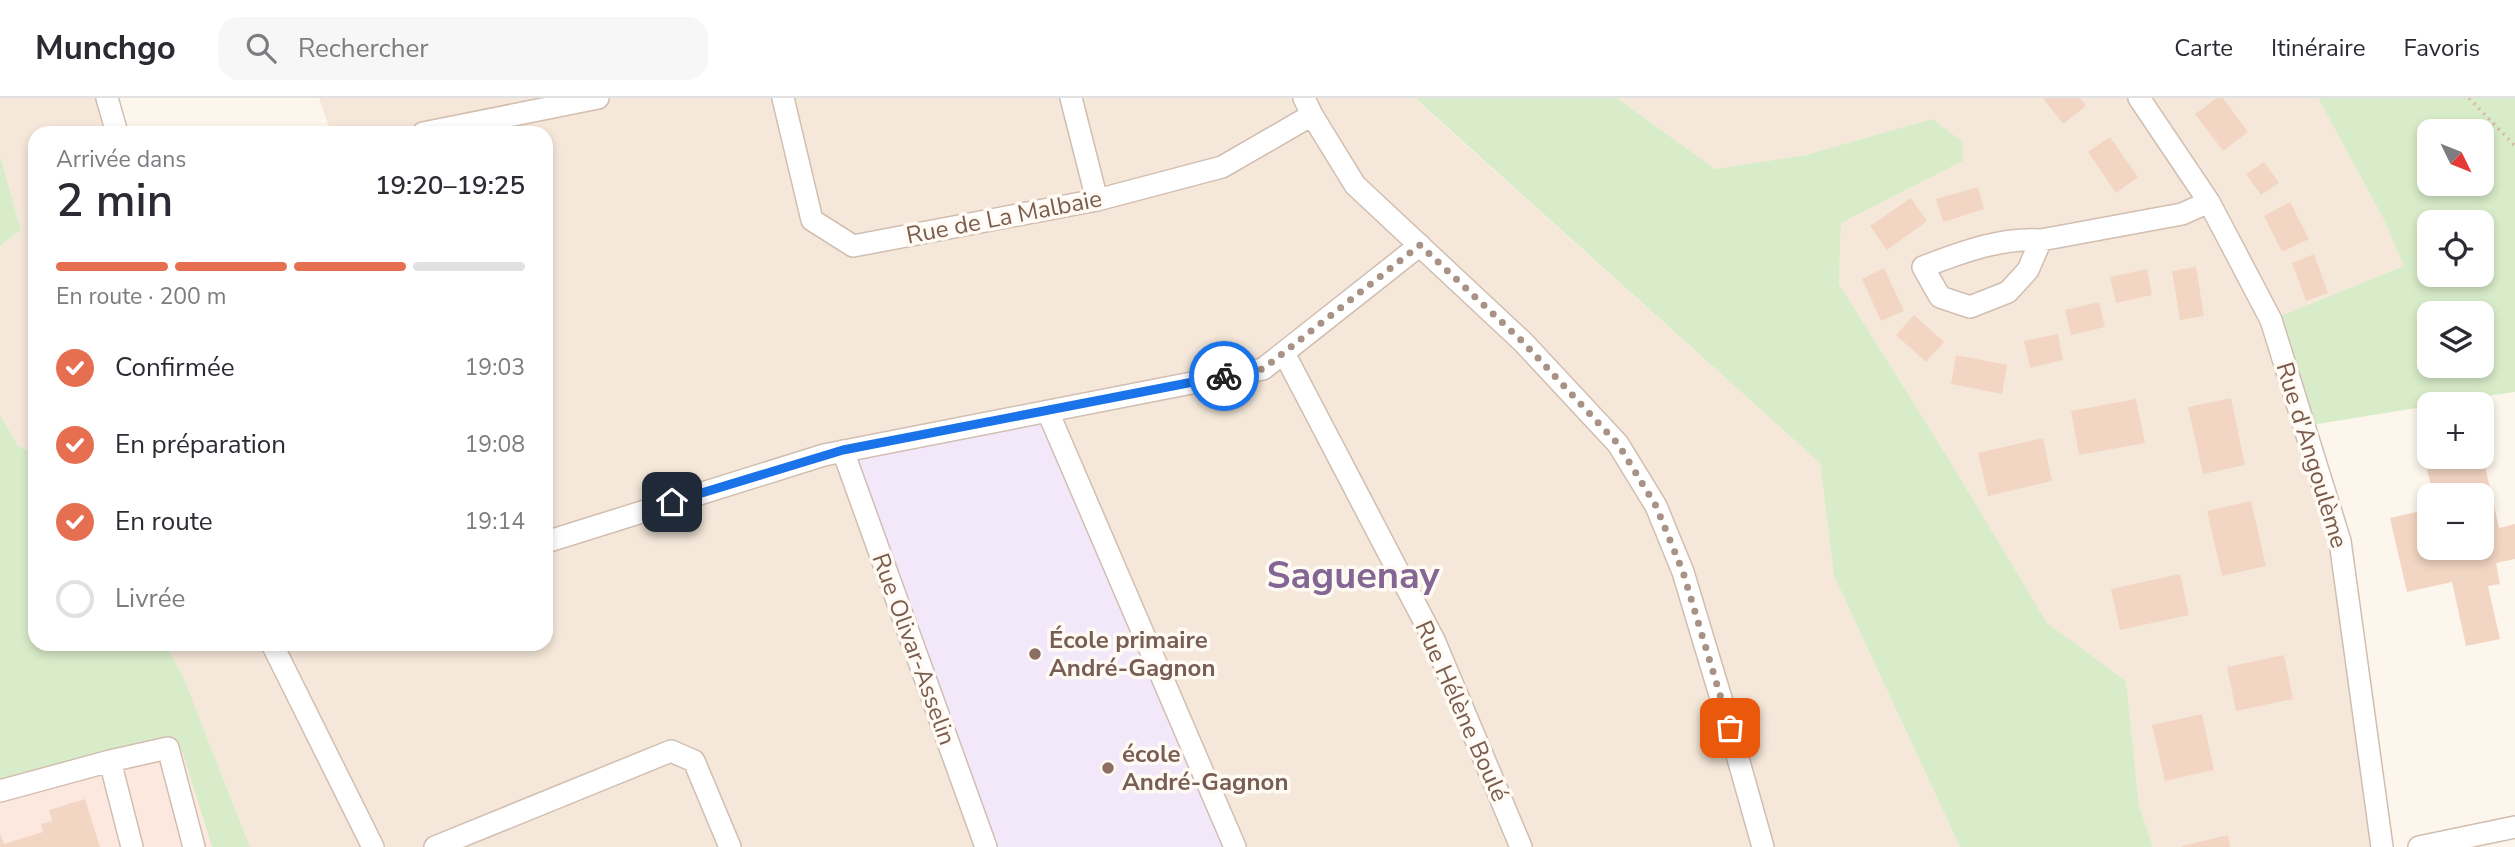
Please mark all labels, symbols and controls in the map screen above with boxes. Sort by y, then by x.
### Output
search box [218,17,708,80]
text: Munchgo [35,26,176,71]
icon: search [242,29,280,67]
text: Rechercher [298,31,429,66]
text: Carte [2174,32,2233,64]
text: Itinéraire [2271,32,2365,64]
text: Favoris [2403,32,2480,64]
north arrow [2417,119,2494,196]
map controls [2417,119,2494,560]
text: Arrivée dans [56,144,186,175]
text: 19:20–19:25 [375,168,525,203]
text: 2 min [56,169,173,232]
street label: Rue de La Malbaie [903,182,1105,252]
button: locate [2417,210,2494,287]
text: En route · 200 m [56,281,226,312]
button: layers [2417,301,2494,378]
courier [1189,341,1259,411]
icon: check [56,349,94,387]
text: Confirmée [115,350,235,385]
text: 19:03 [465,352,525,383]
icon: bike [1205,357,1243,395]
street label: Rue d'Angoulème [2269,358,2355,552]
button: + [2417,392,2494,469]
icon: check [56,426,94,464]
text: En préparation [115,427,286,462]
text: 19:08 [465,429,525,460]
pin [642,472,702,532]
icon: home [653,483,691,521]
button: − [2417,483,2494,560]
icon: check [56,503,94,541]
text: En route [115,504,213,539]
text: 19:14 [465,506,525,537]
street label: Rue Olivar-Asselin [864,549,964,749]
district label: Saguenay [1266,550,1441,601]
text: Livrée [115,581,185,616]
street label: Rue Hélène Boulé [1408,616,1516,806]
place label: École primaire André-Gagnon [1049,624,1215,684]
marker: École primaire André-Gagnon [1027,646,1043,662]
pin [1700,698,1760,758]
icon: bag [1711,709,1749,747]
place label: école André-Gagnon [1122,738,1288,798]
marker: école André-Gagnon [1100,760,1116,776]

